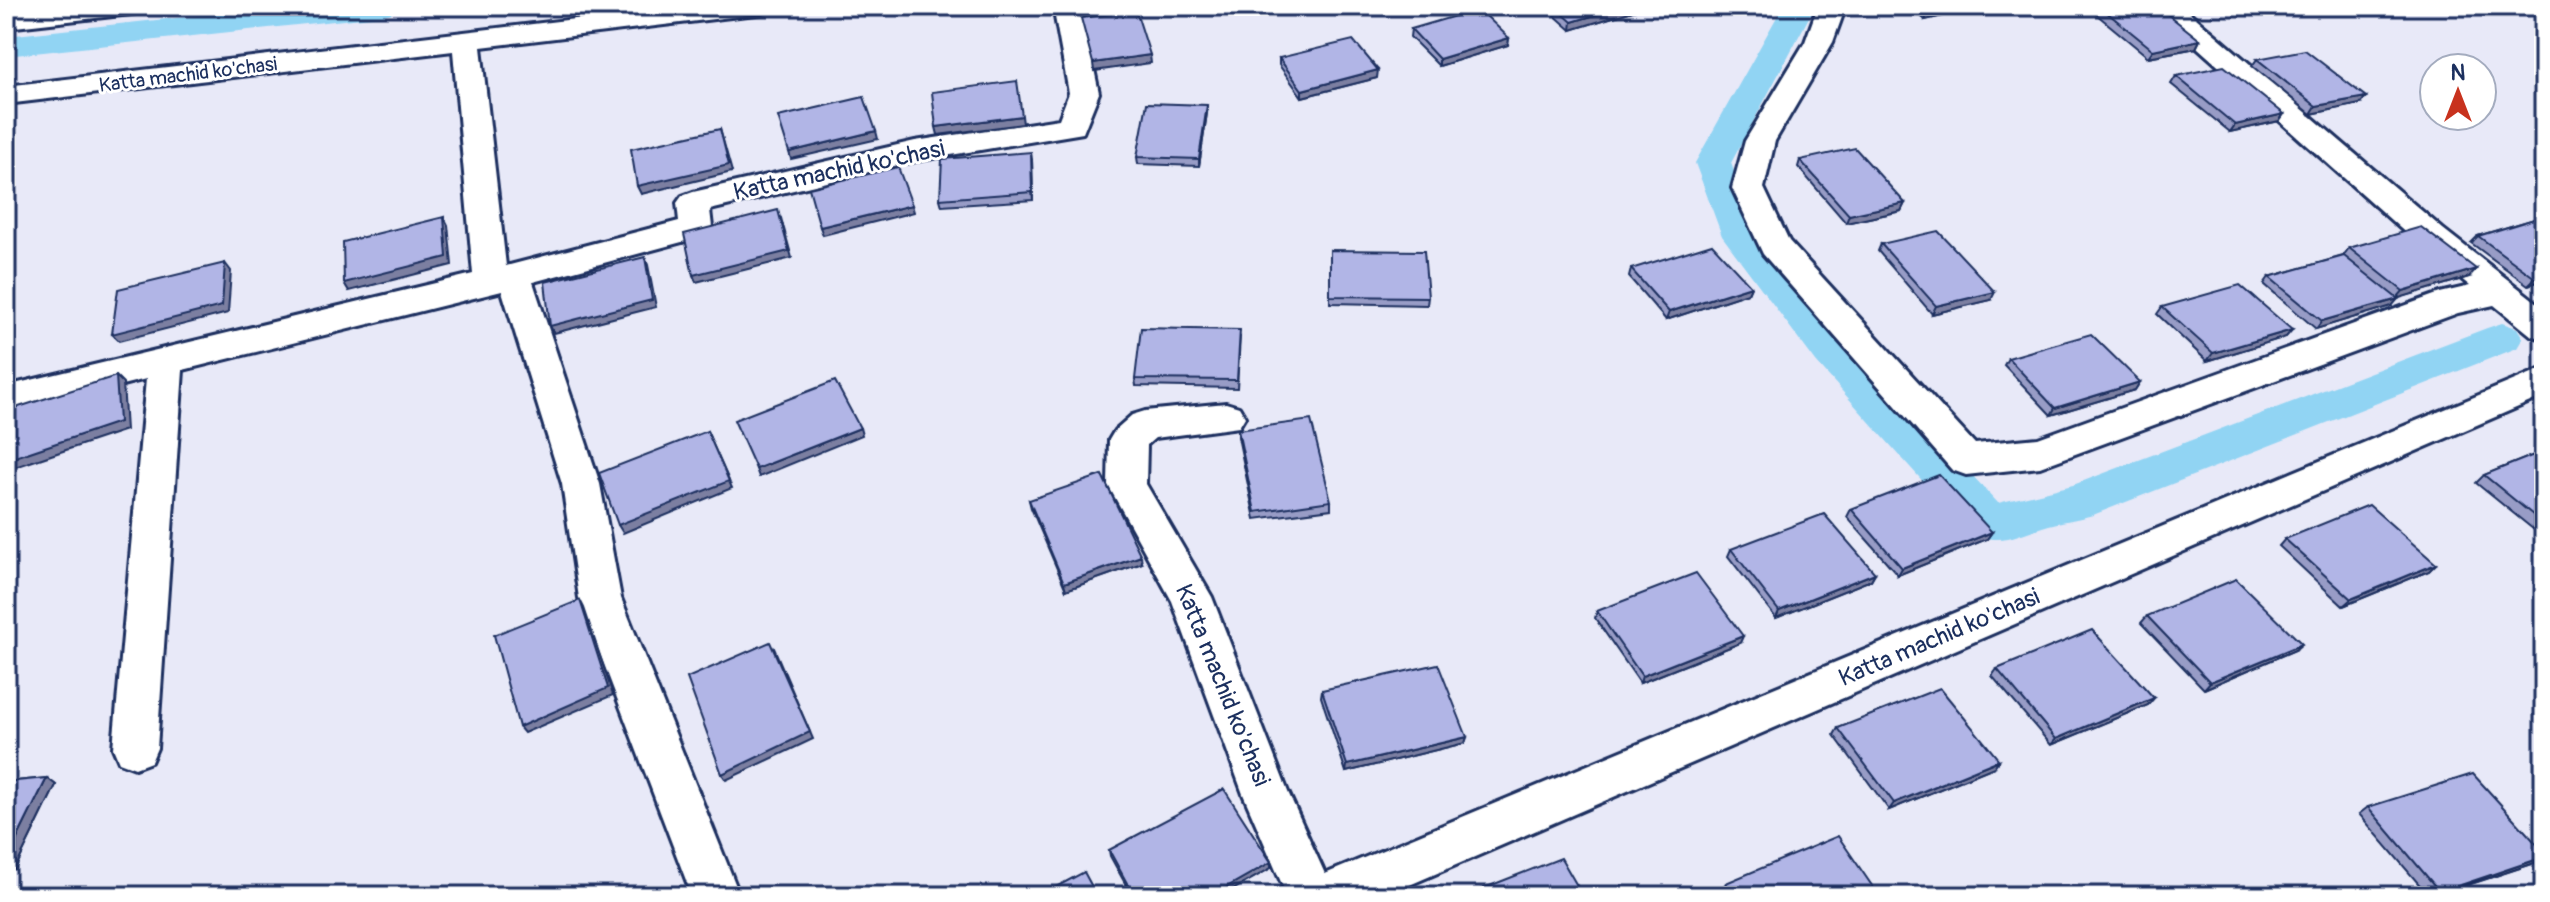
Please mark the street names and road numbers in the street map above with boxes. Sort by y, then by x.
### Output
street label: Katta machid ko'chasi [98,51,279,98]
street label: Katta machid ko'chasi [731,134,947,207]
street label: Katta machid ko'chasi [1169,580,1276,790]
street label: Katta machid ko'chasi [1834,582,2044,693]

